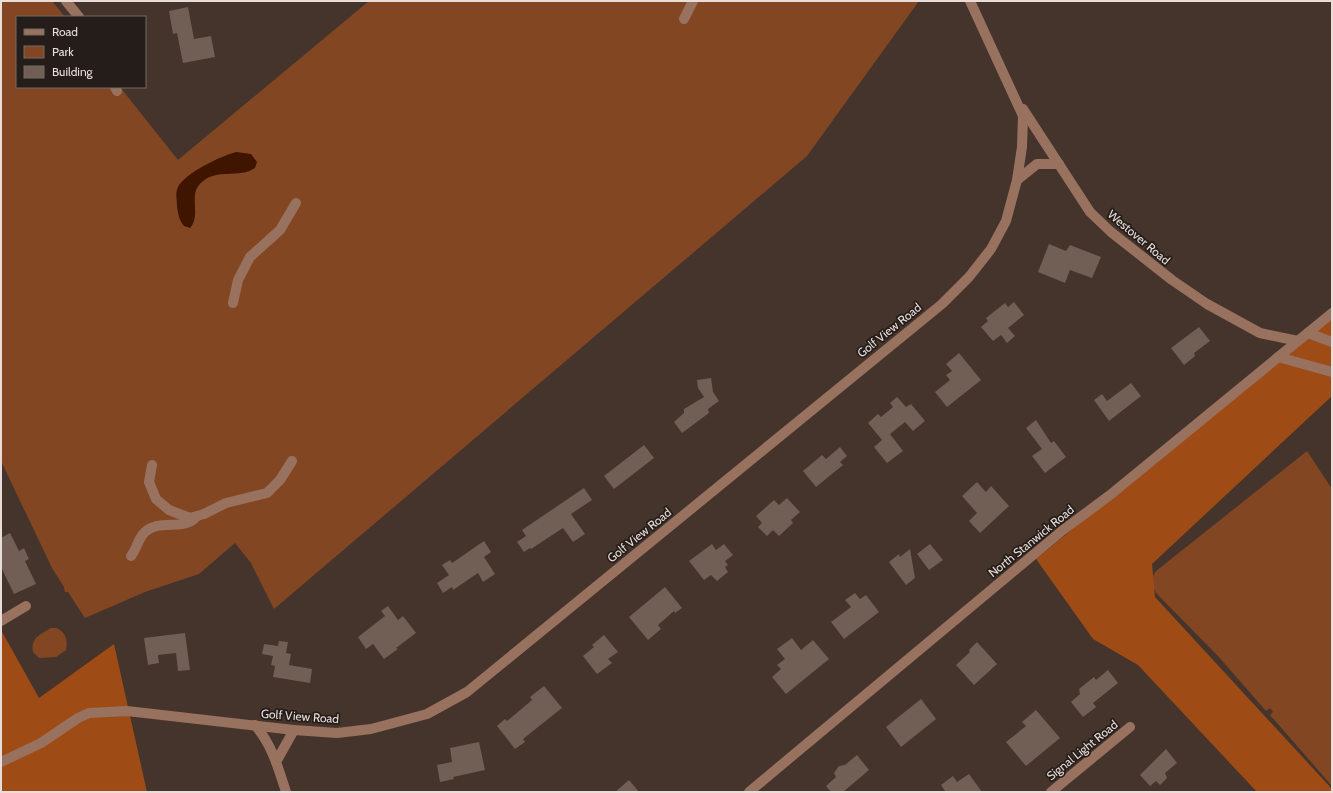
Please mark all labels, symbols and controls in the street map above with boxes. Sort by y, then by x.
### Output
legend [16,16,146,88]
text: Road [52,24,78,39]
text: Park [52,44,74,59]
text: Building [52,64,94,79]
street label: Westover Road [1105,207,1173,267]
street label: Golf View Road [854,300,924,360]
street label: North Stanwick Road [985,502,1077,580]
street label: Golf View Road [604,505,674,565]
street label: Golf View Road [261,706,339,726]
street label: Signal Light Road [1043,717,1121,783]

